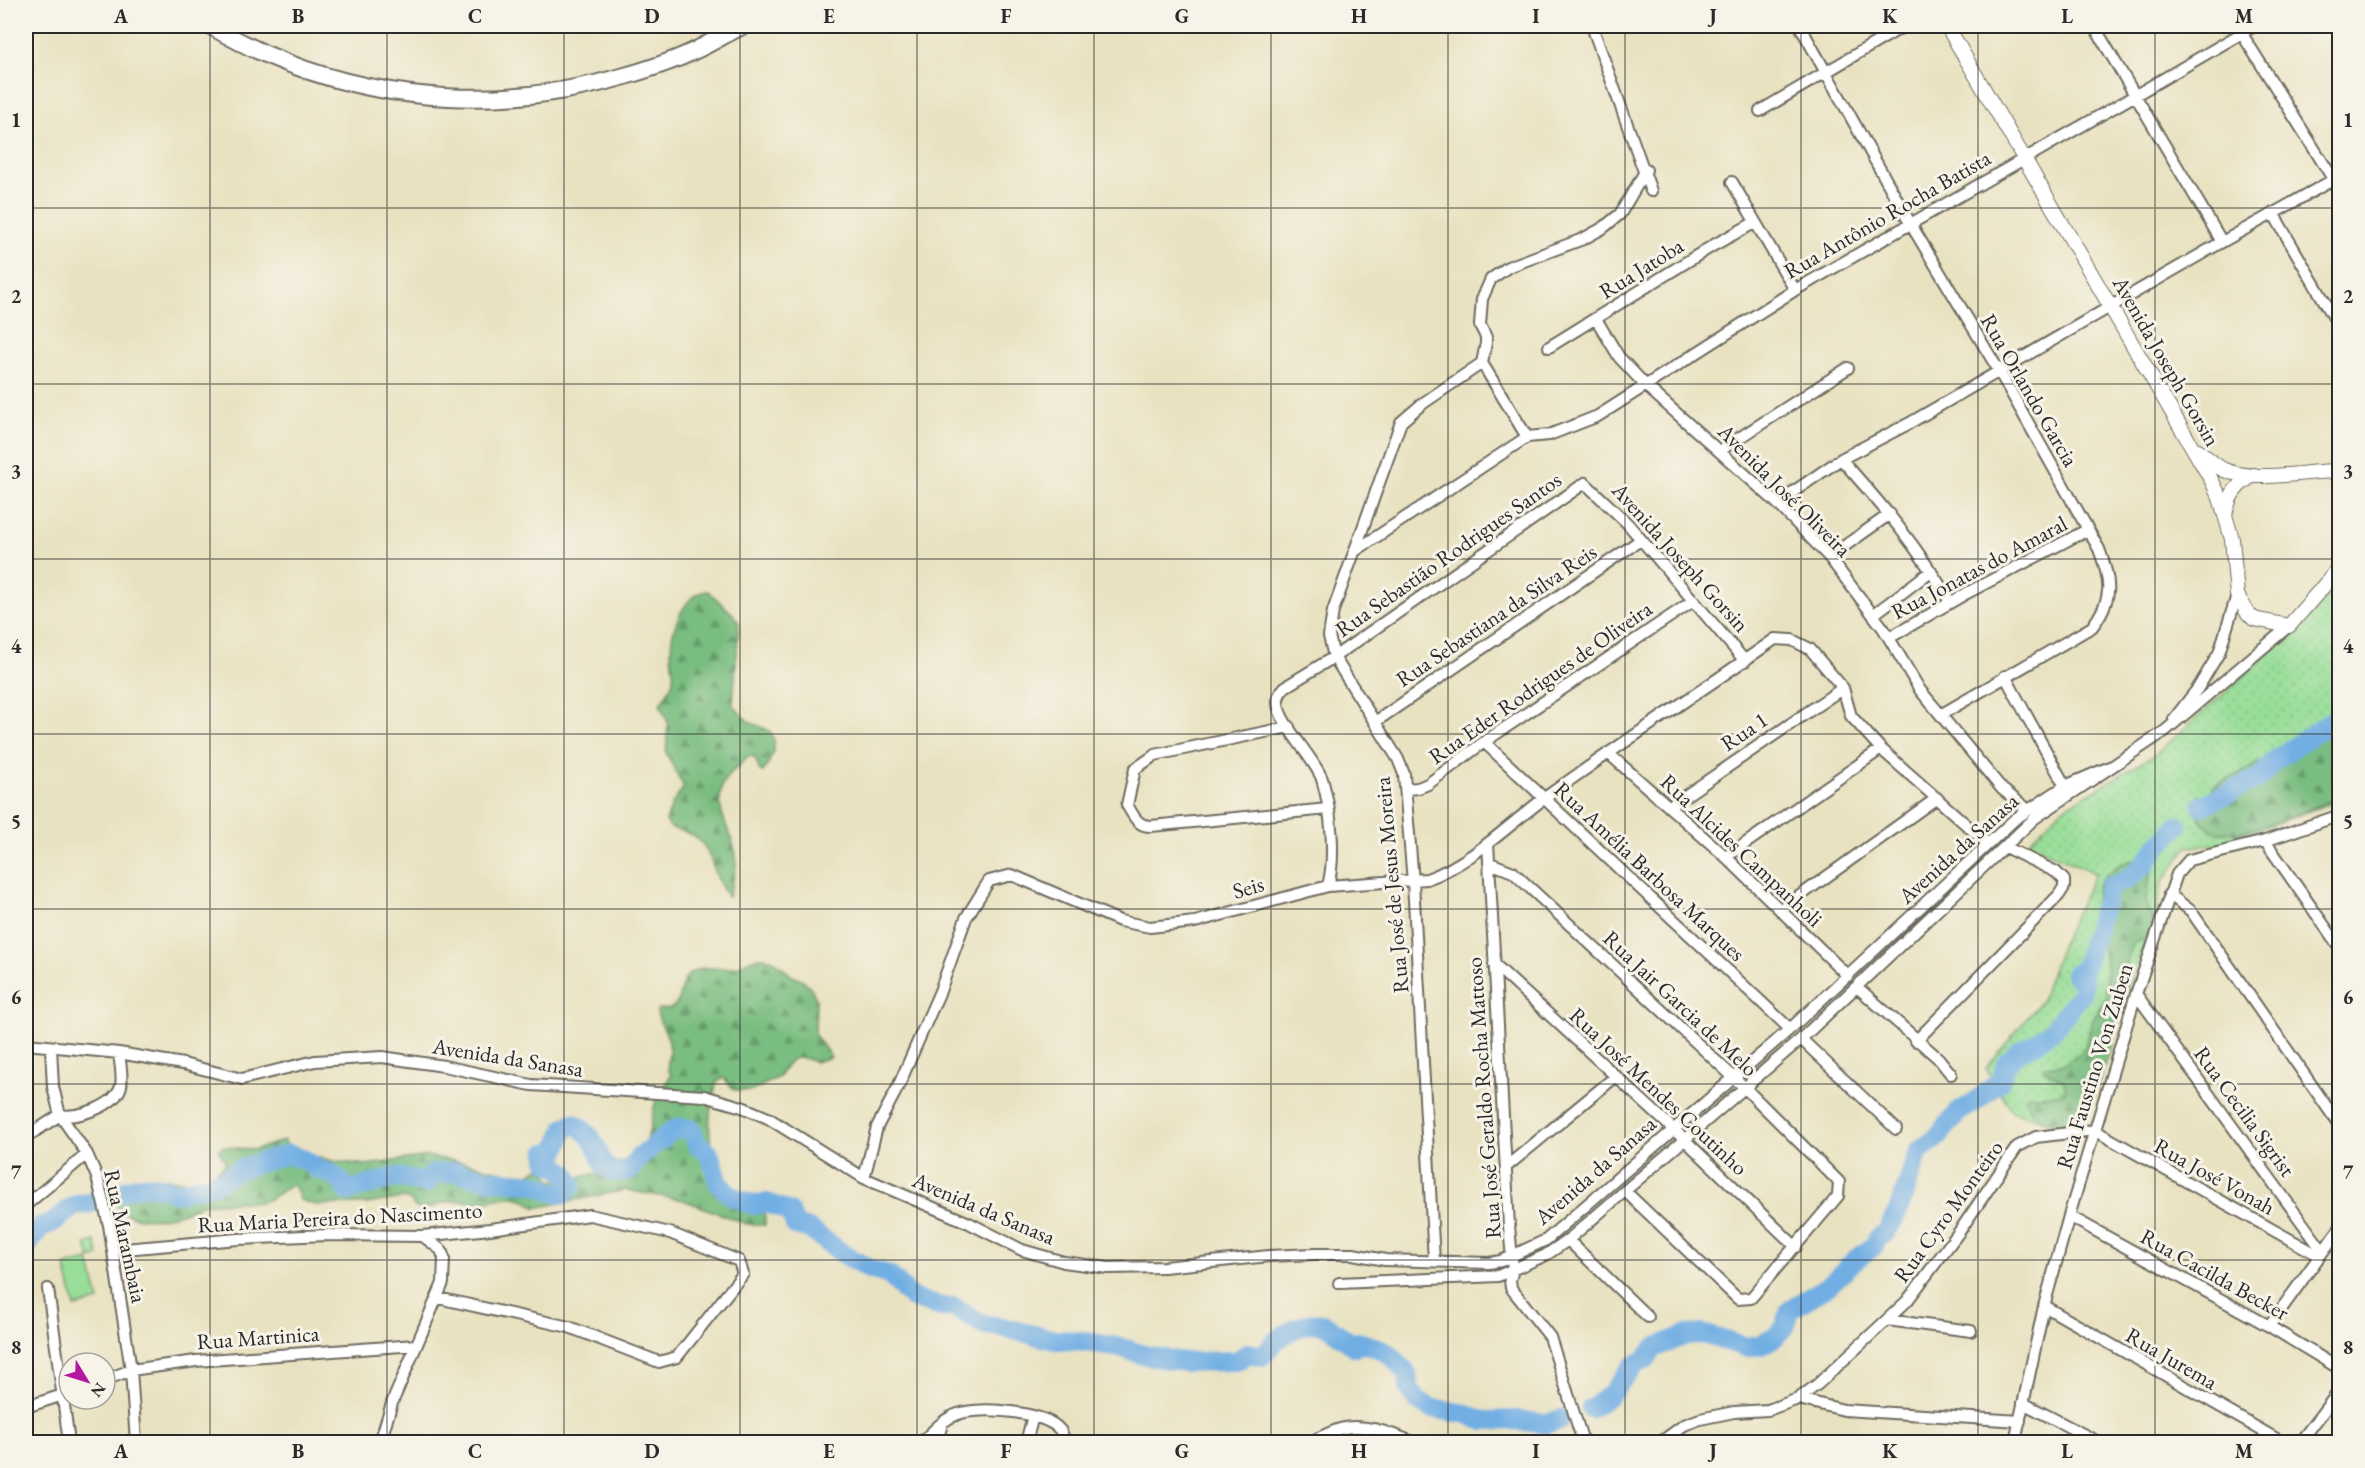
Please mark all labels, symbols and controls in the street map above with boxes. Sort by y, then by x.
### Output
text: A [113,3,129,29]
text: B [292,3,304,29]
text: C [468,3,482,29]
text: D [644,3,660,29]
text: E [823,3,835,29]
text: F [1001,3,1012,29]
text: G [1175,3,1189,29]
text: H [1351,3,1367,29]
text: I [1532,3,1540,29]
text: J [1707,3,1717,29]
text: K [1882,3,1898,29]
text: L [2061,3,2073,29]
text: M [2235,3,2253,29]
text: 1 [11,107,21,133]
text: 1 [2343,107,2353,133]
street label: Rua Antônio Rocha Batista [1779,143,1996,286]
street label: Rua Jatoba [1594,231,1689,306]
street label: Avenida Joseph Gorsin [2106,270,2227,452]
text: 2 [11,283,22,309]
text: 2 [2343,283,2354,309]
street label: Rua Orlando Garcia [1974,309,2085,472]
street label: Avenida José Oliveira [1711,417,1858,564]
text: 3 [11,458,21,484]
text: 3 [2343,458,2353,484]
street label: Rua Sebastião Rodrigues Santos [1330,465,1567,644]
street label: Avenida Joseph Gorsin [1605,476,1756,639]
street label: Rua Jonatas do Amaral [1886,509,2072,626]
street label: Rua Sebastiana da Silva Reis [1390,537,1602,694]
street label: Rua Eder Rodrigues de Oliveira [1423,594,1658,771]
text: 4 [11,633,22,659]
text: 4 [2343,633,2354,659]
street label: Rua 1 [1715,705,1774,758]
street label: Rua Alcides Campanholi [1654,767,1829,933]
street label: Rua José de Jesus Moreira [1368,775,1415,994]
street label: Rua Amélia Barbosa Marques [1548,775,1751,968]
street label: Avenida da Sanasa [1891,787,2025,911]
text: 5 [11,808,21,834]
text: 5 [2343,808,2353,834]
street label: Seis [1229,869,1267,906]
street label: Rua Jair Garcia de Melo [1597,924,1764,1083]
street label: Rua José Geraldo Rocha Mattoso [1459,956,1508,1240]
street label: Rua Faustino Von Zuben [2049,959,2140,1173]
text: 6 [11,984,22,1010]
text: 6 [2343,984,2354,1010]
street label: Rua José Mendes Coutinho [1563,1001,1754,1182]
street label: Avenida da Sanasa [429,1031,586,1084]
street label: Rua Cecilia Sigrist [2187,1040,2302,1182]
street label: Avenida da Sanasa [1528,1109,1662,1232]
street label: Rua José Vonah [2149,1131,2280,1222]
street label: Rua Cyro Monteiro [1887,1134,2010,1288]
text: 7 [11,1159,22,1185]
text: 7 [2343,1159,2354,1185]
street label: Avenida da Sanasa [907,1165,1060,1252]
street label: Rua Marambaia [97,1167,154,1306]
street label: Rua Maria Pereira do Nascimento [197,1196,483,1239]
street label: Rua Cacilda Becker [2135,1222,2295,1327]
street label: Rua Martinica [196,1319,320,1356]
street label: Rua Jurema [2121,1321,2223,1396]
text: 8 [11,1334,21,1360]
text: 8 [2343,1334,2353,1360]
north arrow [57,1351,117,1411]
text: N [86,1378,111,1402]
text: A [113,1438,129,1464]
text: B [292,1438,304,1464]
text: C [468,1438,482,1464]
text: D [644,1438,660,1464]
text: E [823,1438,835,1464]
text: F [1001,1438,1012,1464]
text: G [1175,1438,1189,1464]
text: H [1351,1438,1367,1464]
text: I [1532,1438,1540,1464]
text: J [1707,1438,1717,1464]
text: K [1882,1438,1898,1464]
text: L [2061,1438,2073,1464]
text: M [2235,1438,2253,1464]

